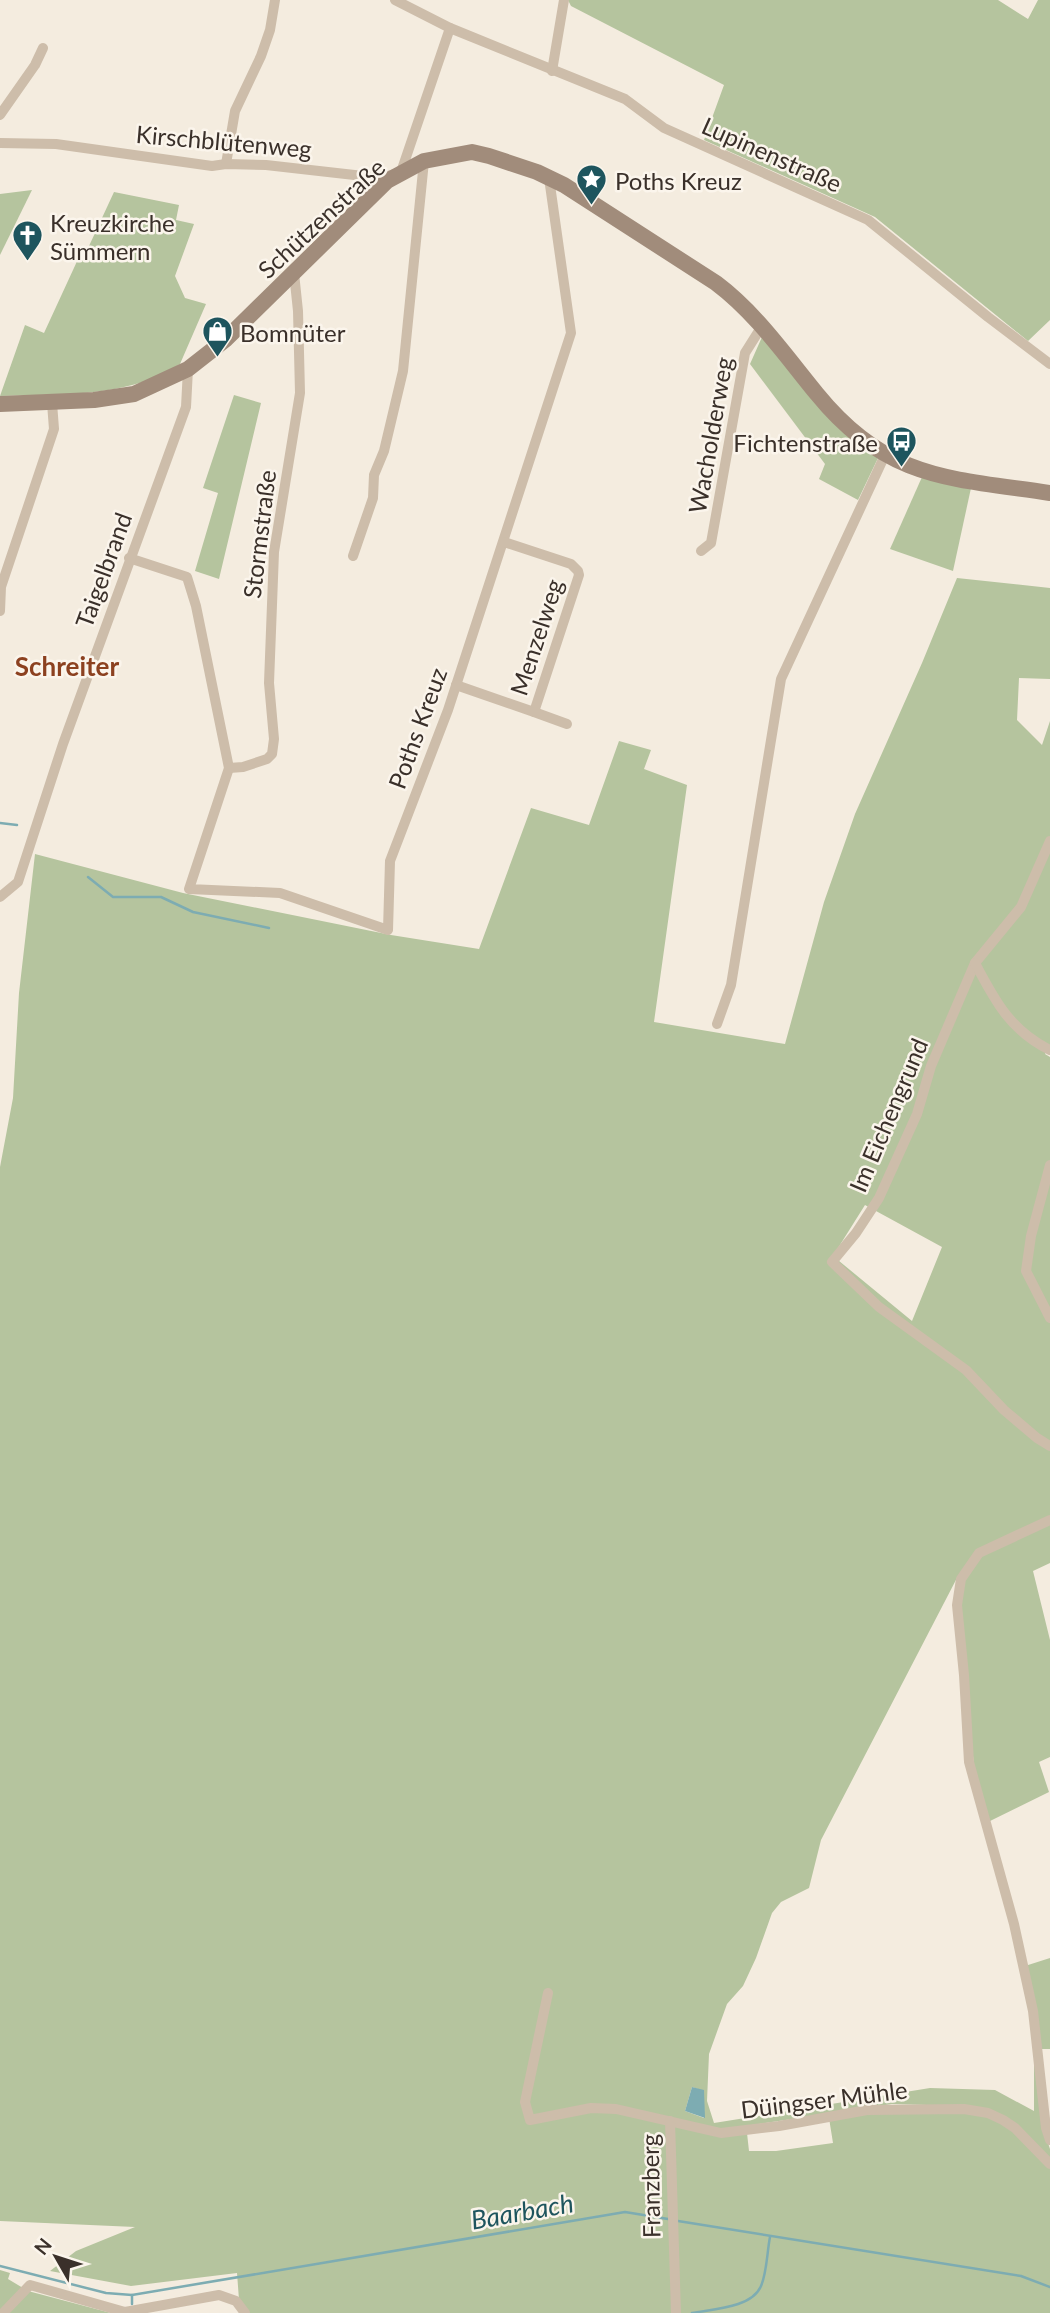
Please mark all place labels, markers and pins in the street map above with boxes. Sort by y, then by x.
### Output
place icon: Poths Kreuz [575,163,609,207]
place label: Poths Kreuz [615,166,742,195]
place label: Kreuzkirche Sümmern [50,208,175,265]
church icon: Kreuzkirche Sümmern [10,219,44,263]
shop icon: Bomnüter [200,315,234,359]
place label: Bomnüter [240,318,346,347]
bus stop icon: Fichtenstraße [884,425,918,469]
place label: Fichtenstraße [733,428,878,457]

